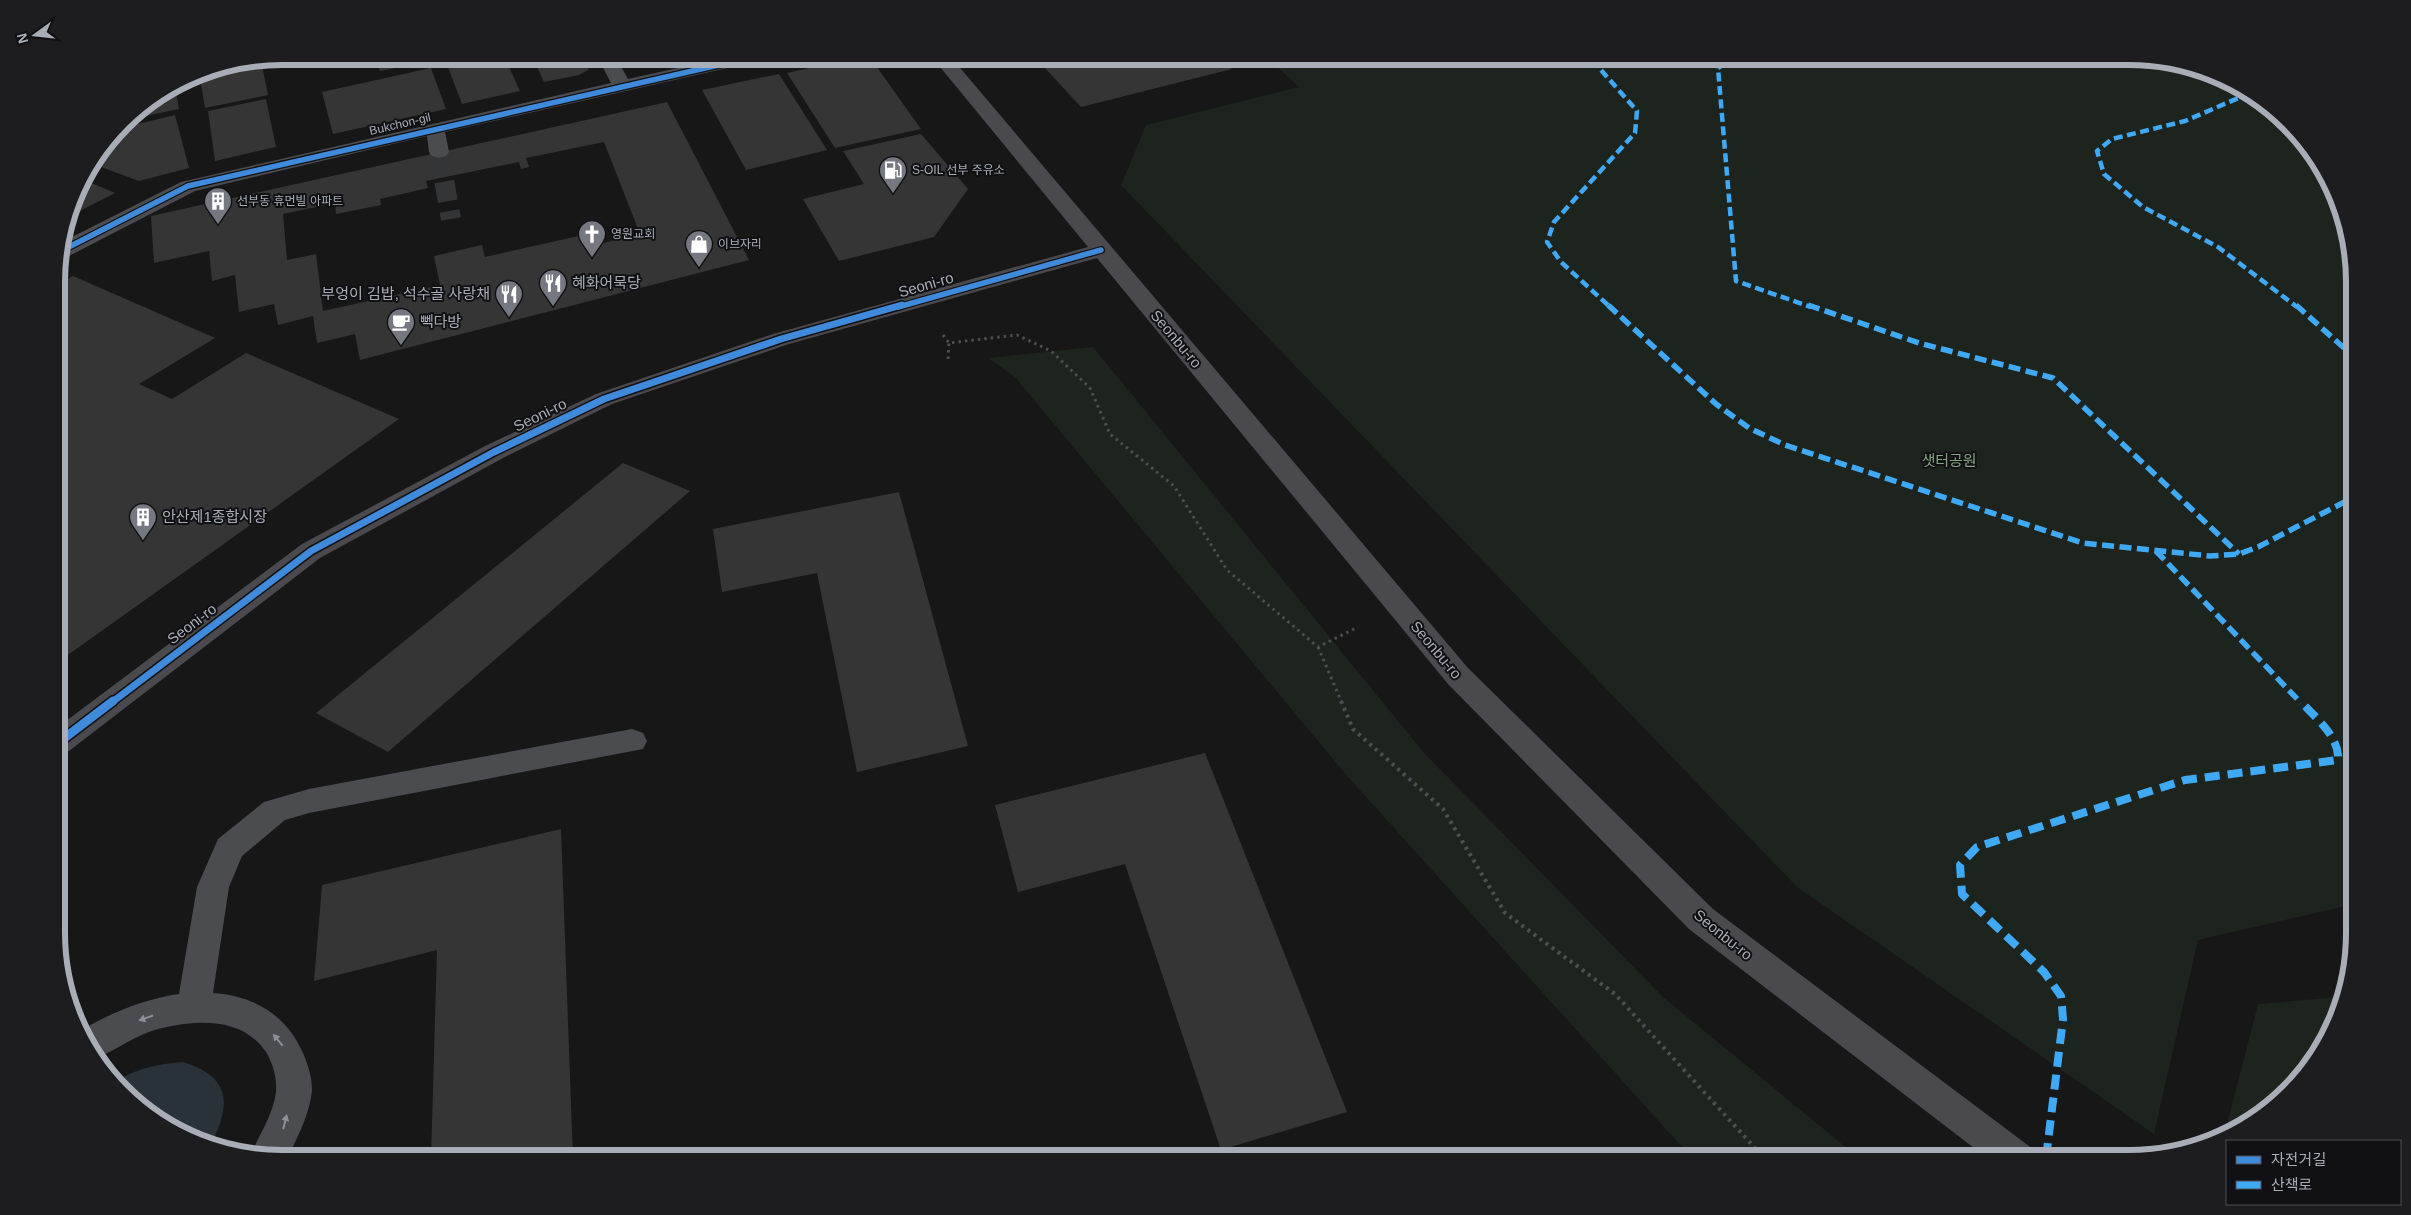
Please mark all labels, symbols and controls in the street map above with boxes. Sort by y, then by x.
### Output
north arrow [10,10,60,60]
text: N [13,31,31,45]
street label: Bukchon-gil [368,110,432,138]
fuel station icon: S-OIL 선부 주유소 [878,155,908,194]
place label: S-OIL 선부 주유소 [912,163,1005,177]
building icon: 선부동 휴먼빌 아파트 [203,186,233,225]
place label: 선부동 휴먼빌 아파트 [237,194,343,208]
church icon: 영원교회 [577,219,607,258]
place label: 영원교회 [611,227,655,241]
shop icon: 이브자리 [684,229,714,268]
place label: 이브자리 [718,237,762,251]
restaurant icon: 혜화어묵당 [538,268,568,307]
street label: Seoni-ro [896,269,955,301]
place label: 혜화어묵당 [572,274,641,291]
restaurant icon: 부엉이 김밥, 석수골 사랑채 [494,279,524,318]
place label: 부엉이 김밥, 석수골 사랑채 [322,285,490,302]
street label: Seonbu-ro [1147,306,1205,371]
cafe icon: 뻭다방 [386,307,416,346]
place label: 뻭다방 [420,313,462,330]
street label: Seoni-ro [511,394,569,435]
park label: 샛터공원 [1921,452,1977,469]
building icon: 안산제1종합시장 [128,502,158,541]
place label: 안산제1종합시장 [162,508,267,525]
street label: Seoni-ro [164,600,219,647]
street label: Seonbu-ro [1407,617,1465,682]
street label: Seonbu-ro [1691,906,1756,963]
one-way arrow [138,1014,153,1022]
one-way arrow [272,1034,283,1047]
one-way arrow [282,1114,290,1129]
legend [2226,1140,2401,1205]
text: 자전거길 [2271,1151,2326,1168]
text: 산책로 [2271,1176,2312,1193]

